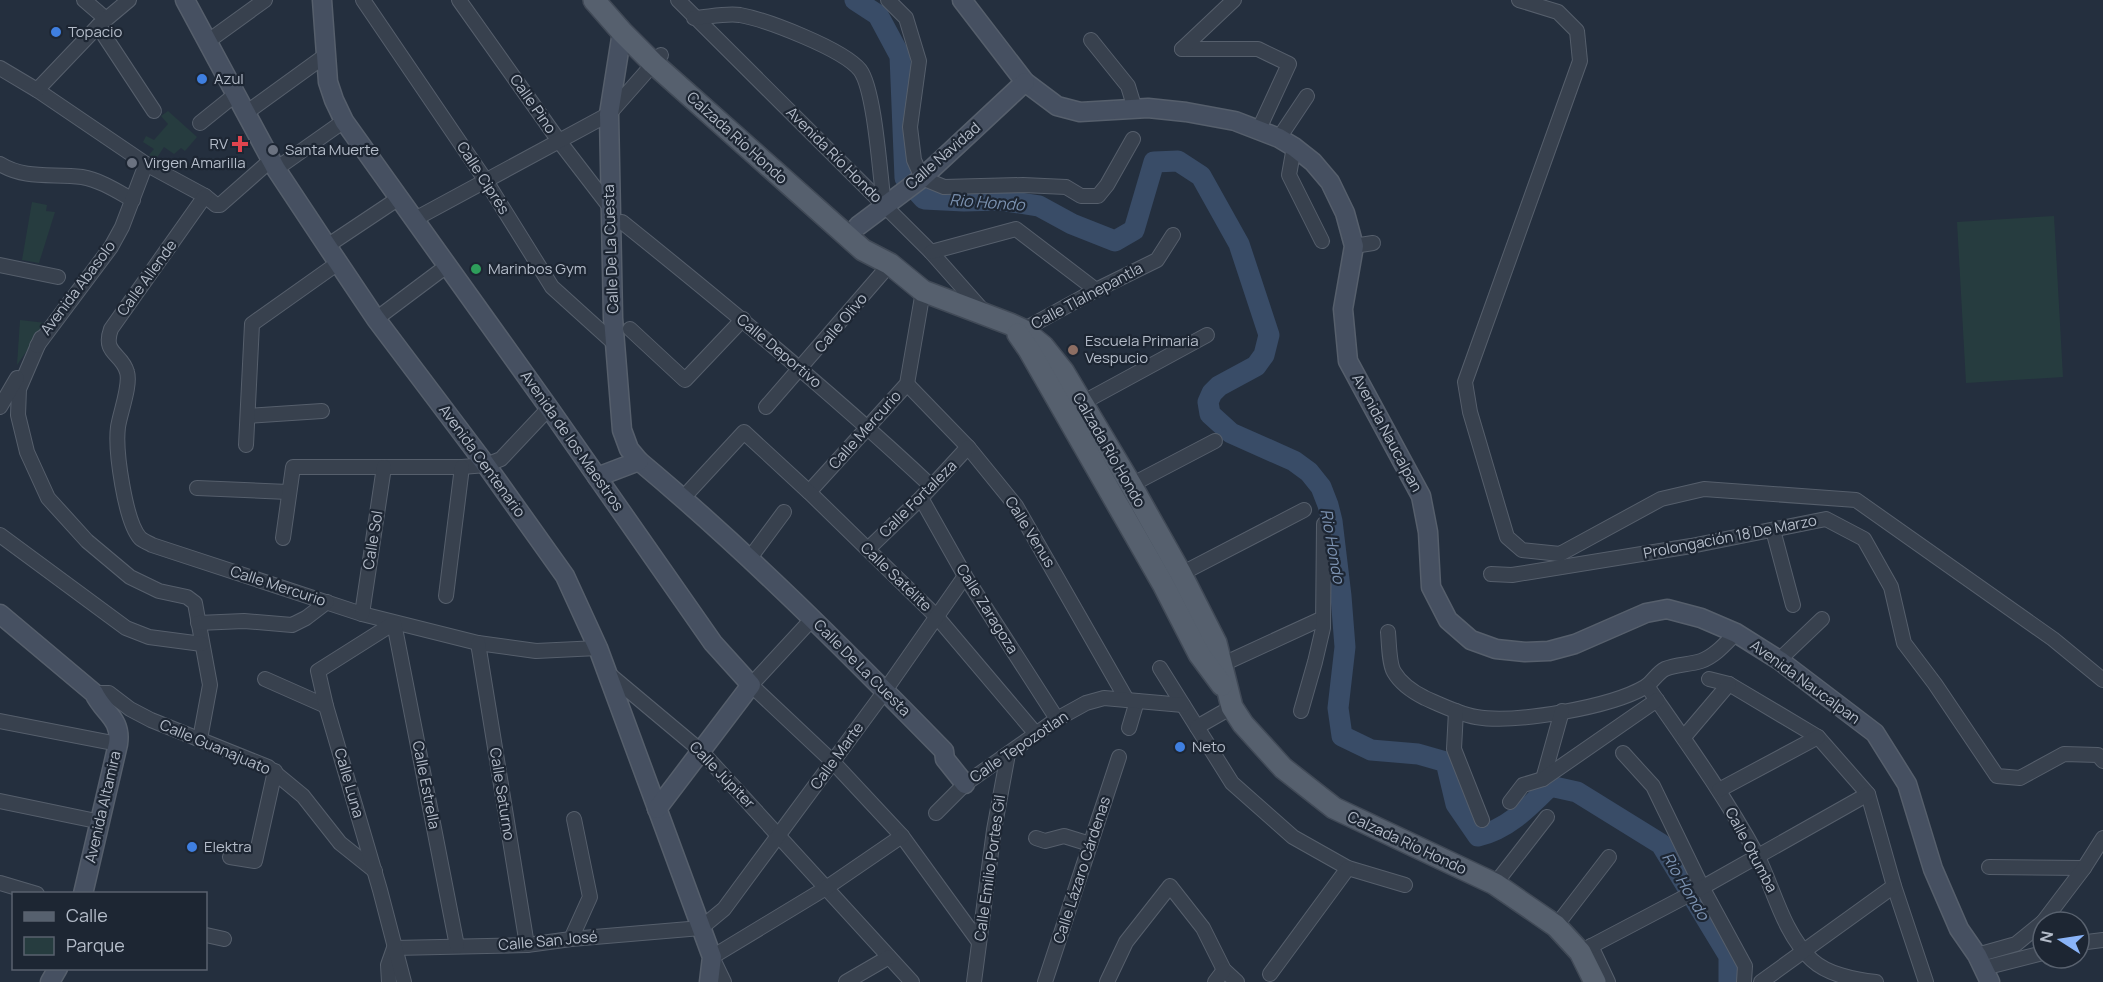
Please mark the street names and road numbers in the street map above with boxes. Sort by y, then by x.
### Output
street label: Calle Pino [505,70,562,138]
street label: Calzada Río Hondo [682,87,792,189]
street label: Avenida Río Hondo [782,102,887,207]
street label: Calle Navidad [901,117,985,194]
street label: Calle Ciprés [452,137,515,218]
street label: Calle De La Cuesta [598,184,623,314]
street label: Calle Allende [112,235,182,320]
street label: Avenida Abasolo [35,236,120,339]
street label: Calle Tlalnepantla [1027,257,1146,334]
street label: Calle Olivo [809,288,872,357]
street label: Calle Deportivo [732,309,827,393]
street label: Avenida de los Maestros [516,366,629,515]
street label: Avenida Naucalpan [1347,370,1428,496]
street label: Calle Mercurio [824,386,906,474]
street label: Calzada Río Hondo [1068,389,1151,511]
street label: Avenida Centenario [434,400,531,522]
street label: Calle Fortaleza [874,455,961,542]
street label: Calle Venus [1000,492,1061,571]
street label: Calle Sol [357,509,388,571]
street label: Prolongación 18 De Marzo [1642,509,1818,564]
street label: Calle Satélite [856,537,937,616]
street label: Calle Mercurio [228,560,329,611]
street label: Calle Zaragoza [951,560,1023,658]
street label: Calle De La Cuesta [809,615,915,721]
street label: Avenida Naucalpan [1746,635,1865,729]
street label: Calle Tepozotlan [965,706,1072,787]
street label: Calle Guanajuato [157,714,274,779]
street label: Calle Marte [805,718,868,794]
street label: Calle Júpiter [685,736,760,813]
street label: Calle Estrella [408,739,445,831]
street label: Calle Luna [330,746,369,820]
street label: Calle Saturno [485,746,520,842]
street label: Avenida Altamira [79,749,126,865]
street label: Calle Emilio Portes Gil [969,793,1010,943]
street label: Calle Lázaro Cárdenas [1048,793,1115,946]
street label: Calle Otumba [1720,804,1783,896]
street label: Calzada Río Hondo [1344,806,1470,879]
street label: Calle San José [497,926,599,955]

